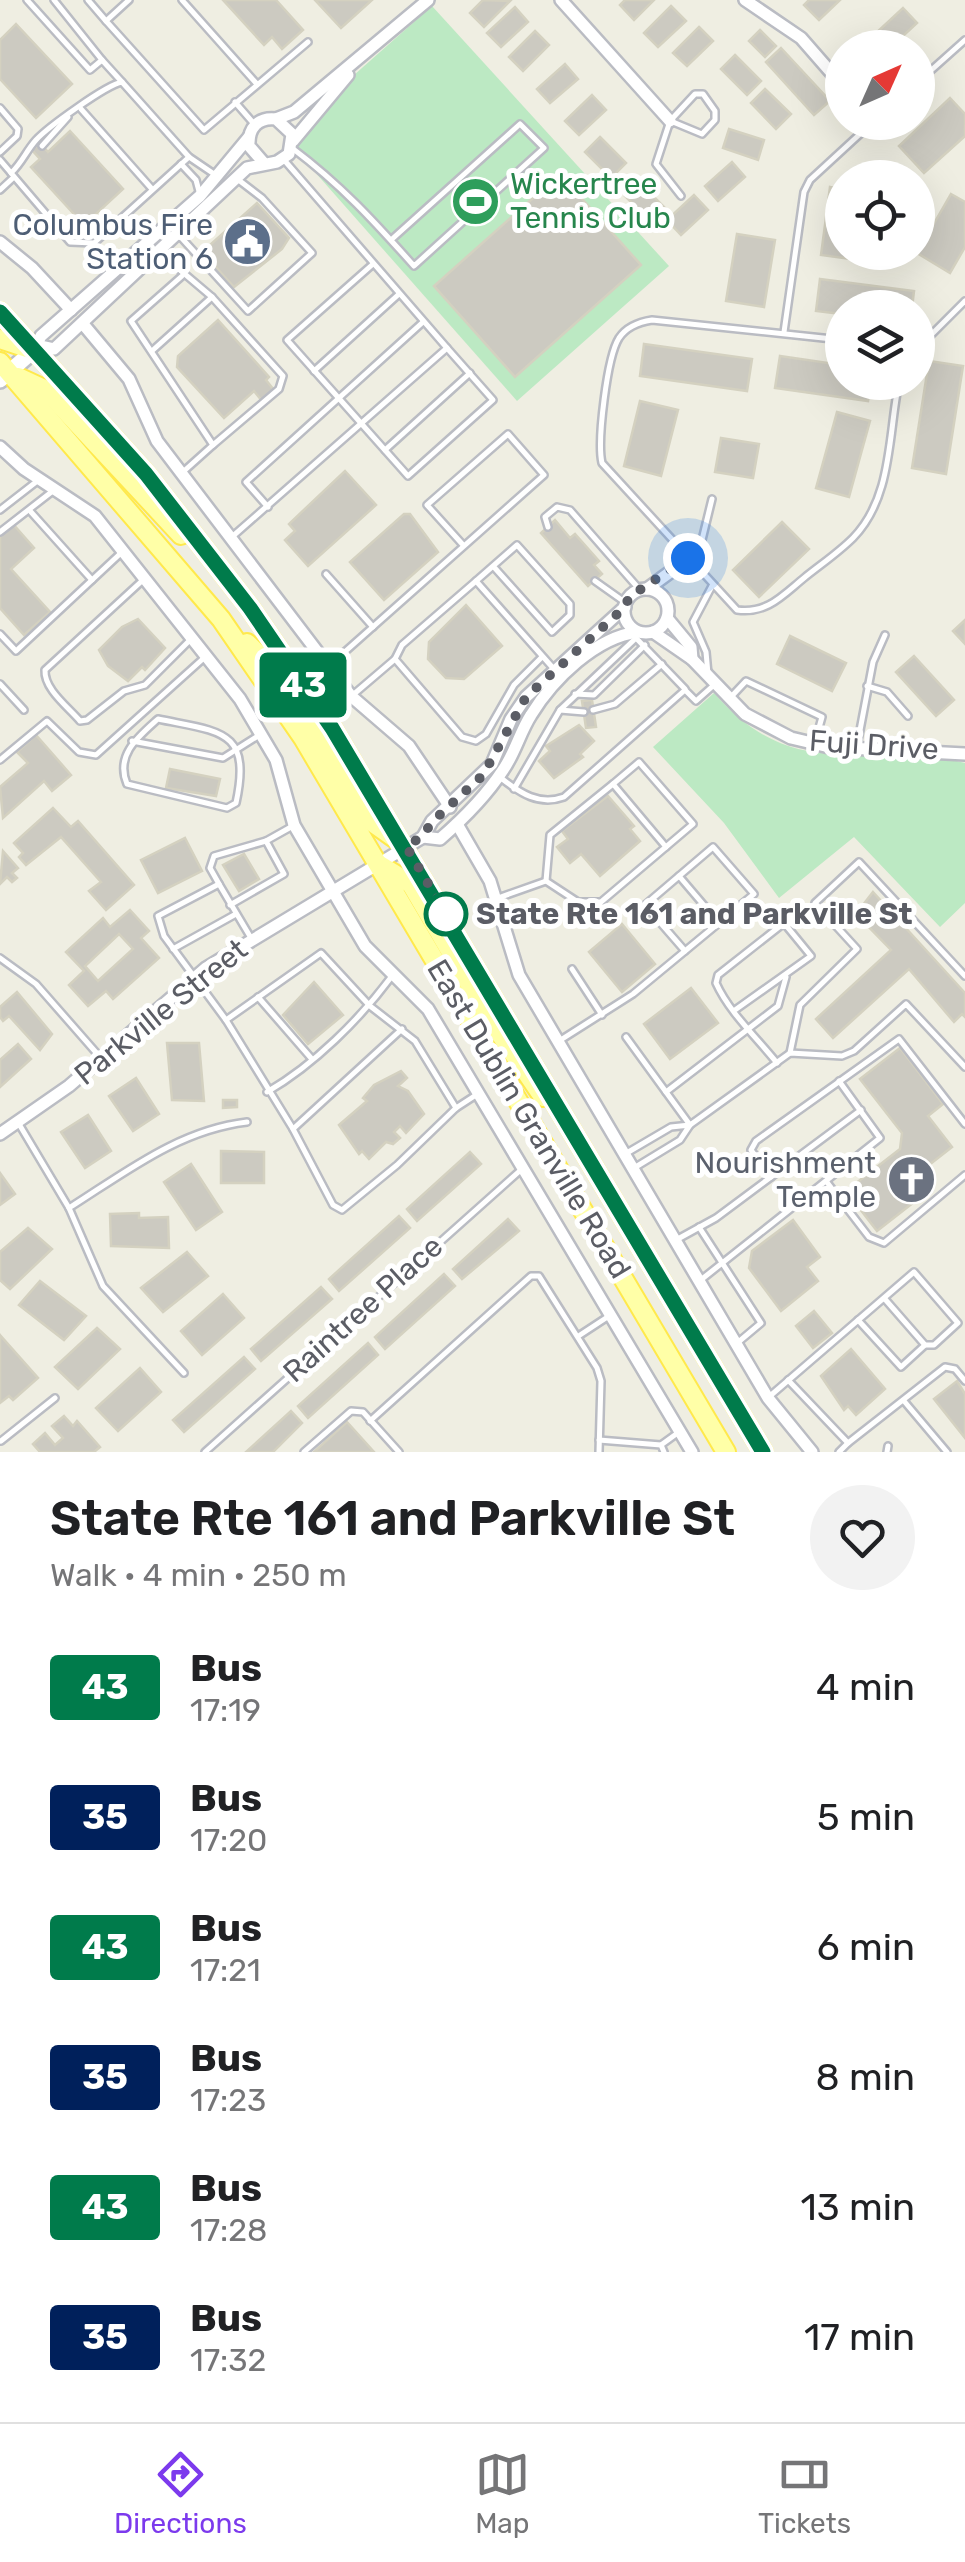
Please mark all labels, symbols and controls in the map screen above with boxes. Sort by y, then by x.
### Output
north arrow [825,30,935,140]
map controls [825,30,935,400]
button: locate [825,160,935,270]
place label: Wickertree Tennis Club [510,166,671,236]
sports icon: Wickertree Tennis Club [449,175,501,227]
place label: Columbus Fire Station 6 [13,207,213,277]
public building icon: Columbus Fire Station 6 [222,216,274,268]
button: layers [825,290,935,400]
your location [663,533,713,583]
line badge: 43 [258,652,348,718]
text: 43 [280,664,326,706]
street label: Fuji Drive [808,723,940,767]
marker: State Rte 161 and Parkville St [425,893,467,935]
place label: State Rte 161 and Parkville St [476,896,913,932]
street label: Parkville Street [67,931,255,1093]
street label: East Dublin Granville Road [419,953,639,1285]
place label: Nourishment Temple [694,1145,876,1215]
church icon: Nourishment Temple [885,1154,937,1206]
street label: Raintree Place [276,1228,450,1390]
button: heart [810,1485,915,1590]
text: State Rte 161 and Parkville St [50,1490,735,1547]
text: Walk · 4 min · 250 m [50,1556,347,1594]
text: Bus [190,1645,262,1691]
text: 4 min [816,1664,915,1710]
text: 43 [82,1666,128,1708]
text: 17:19 [190,1691,261,1729]
text: Bus [190,1775,262,1821]
text: 5 min [817,1794,915,1840]
text: 35 [82,1796,128,1838]
text: 17:20 [190,1821,267,1859]
text: Bus [190,1905,262,1951]
text: 6 min [817,1924,915,1970]
text: 43 [82,1926,128,1968]
text: 17:21 [190,1951,261,1989]
text: Bus [190,2035,262,2081]
text: 8 min [816,2054,915,2100]
text: 35 [82,2056,128,2098]
text: 17:23 [190,2081,266,2119]
text: Bus [190,2165,262,2211]
text: 13 min [801,2184,915,2230]
text: 43 [82,2186,128,2228]
text: 17:28 [190,2211,267,2249]
text: Bus [190,2295,262,2341]
text: 17 min [804,2314,915,2360]
text: 35 [82,2316,128,2358]
text: 17:32 [190,2341,266,2379]
tab: Directions [114,2447,247,2540]
tab: Map [475,2447,530,2540]
tab: Tickets [758,2447,851,2540]

